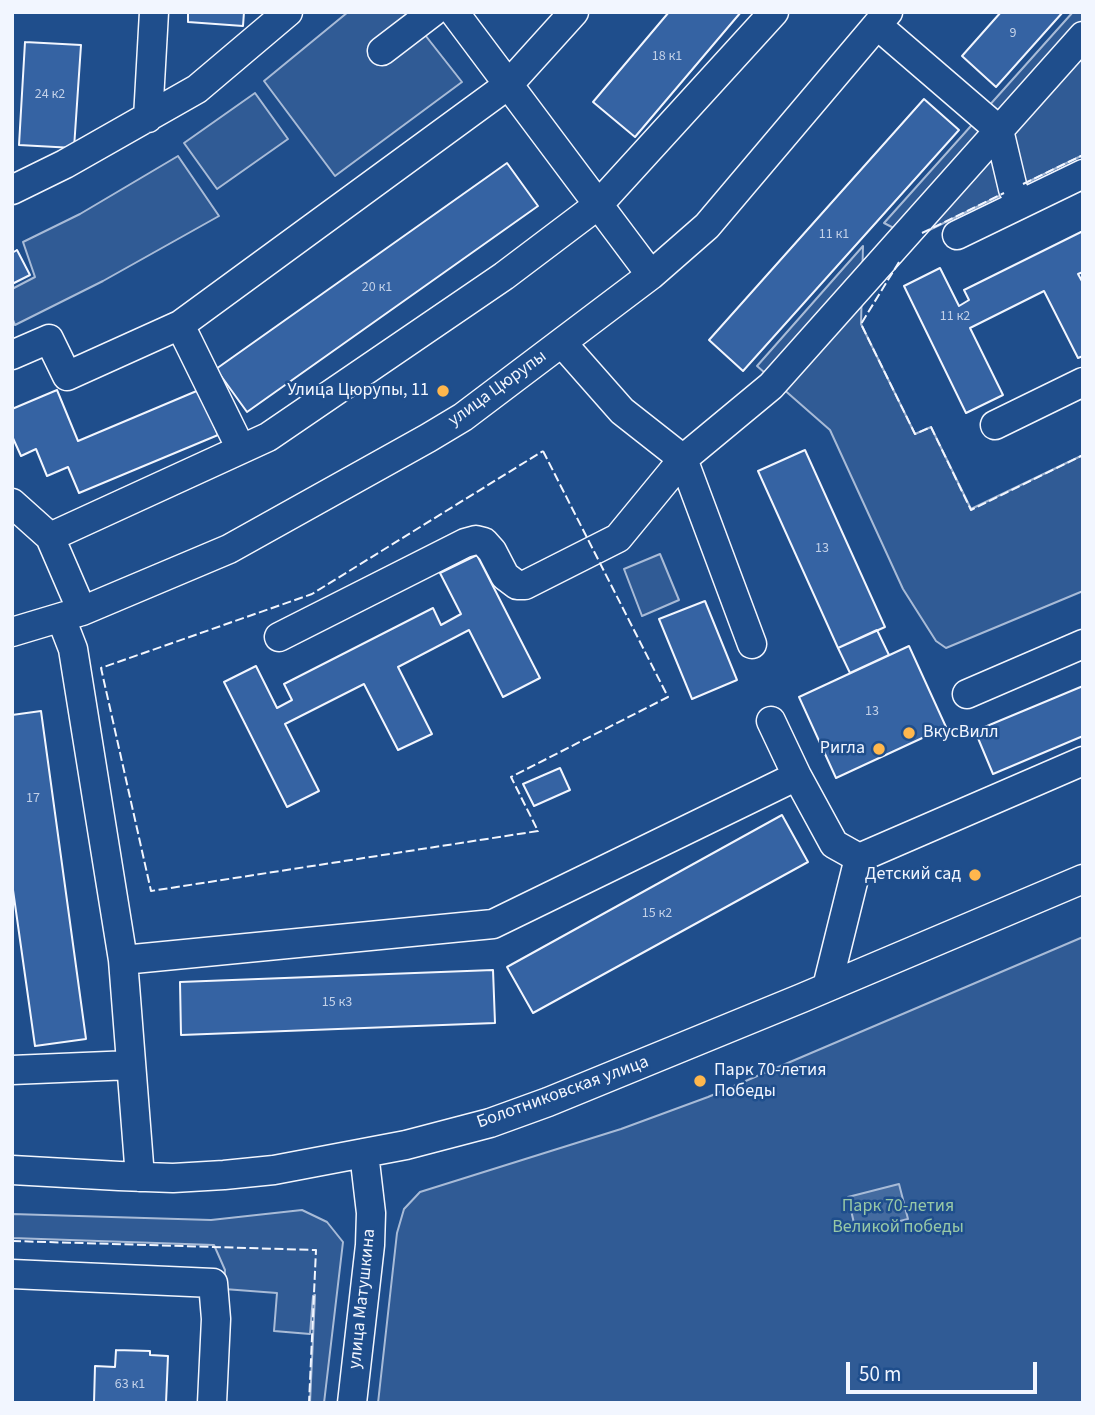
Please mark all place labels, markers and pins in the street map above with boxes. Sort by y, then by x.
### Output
place label: Улица Цюрупы, 11 [287,380,429,402]
marker: Улица Цюрупы, 11 [435,383,451,399]
place label: ВкусВилл [923,722,999,744]
marker: ВкусВилл [901,725,917,741]
place label: Ригла [820,738,865,760]
marker: Ригла [871,741,887,757]
place label: Детский сад [865,864,961,886]
marker: Детский сад [967,867,983,883]
place label: Парк 70-летия Победы [714,1060,827,1102]
marker: Парк 70-летия Победы [692,1073,708,1089]

